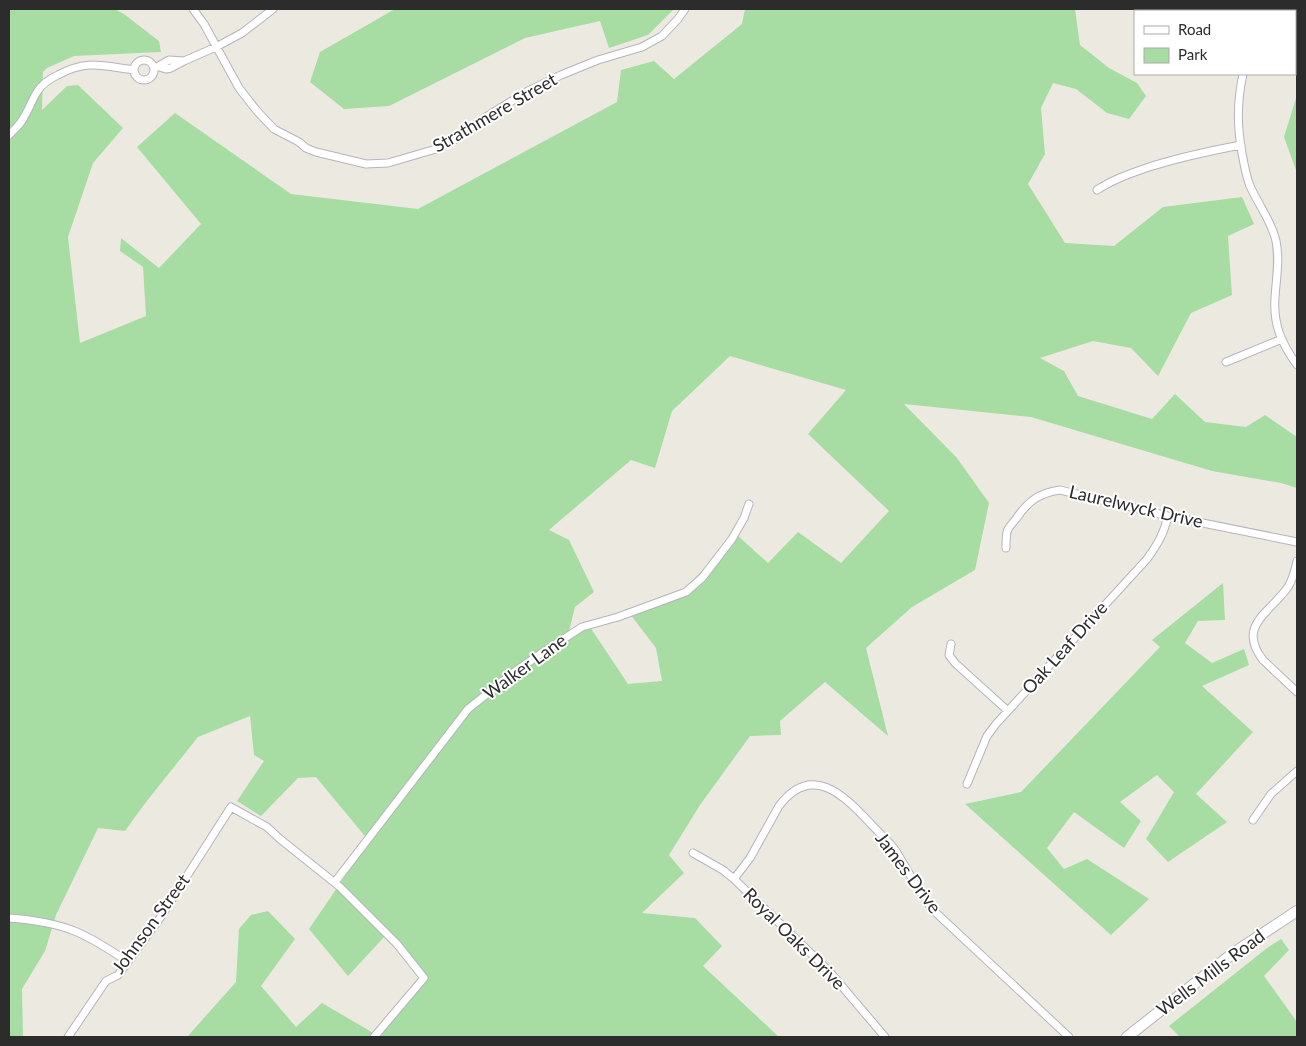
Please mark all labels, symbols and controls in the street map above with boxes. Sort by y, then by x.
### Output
legend [1134,10,1296,75]
text: Road [1178,20,1211,38]
text: Park [1178,45,1208,63]
street label: Strathmere Street [429,67,561,157]
street label: Laurelwyck Drive [1067,480,1205,532]
street label: Oak Leaf Drive [1017,596,1112,698]
street label: Walker Lane [479,629,570,704]
street label: James Drive [871,828,946,917]
street label: Johnson Street [107,869,194,977]
street label: Royal Oaks Drive [739,883,850,994]
street label: Wells Mills Road [1152,924,1269,1020]

